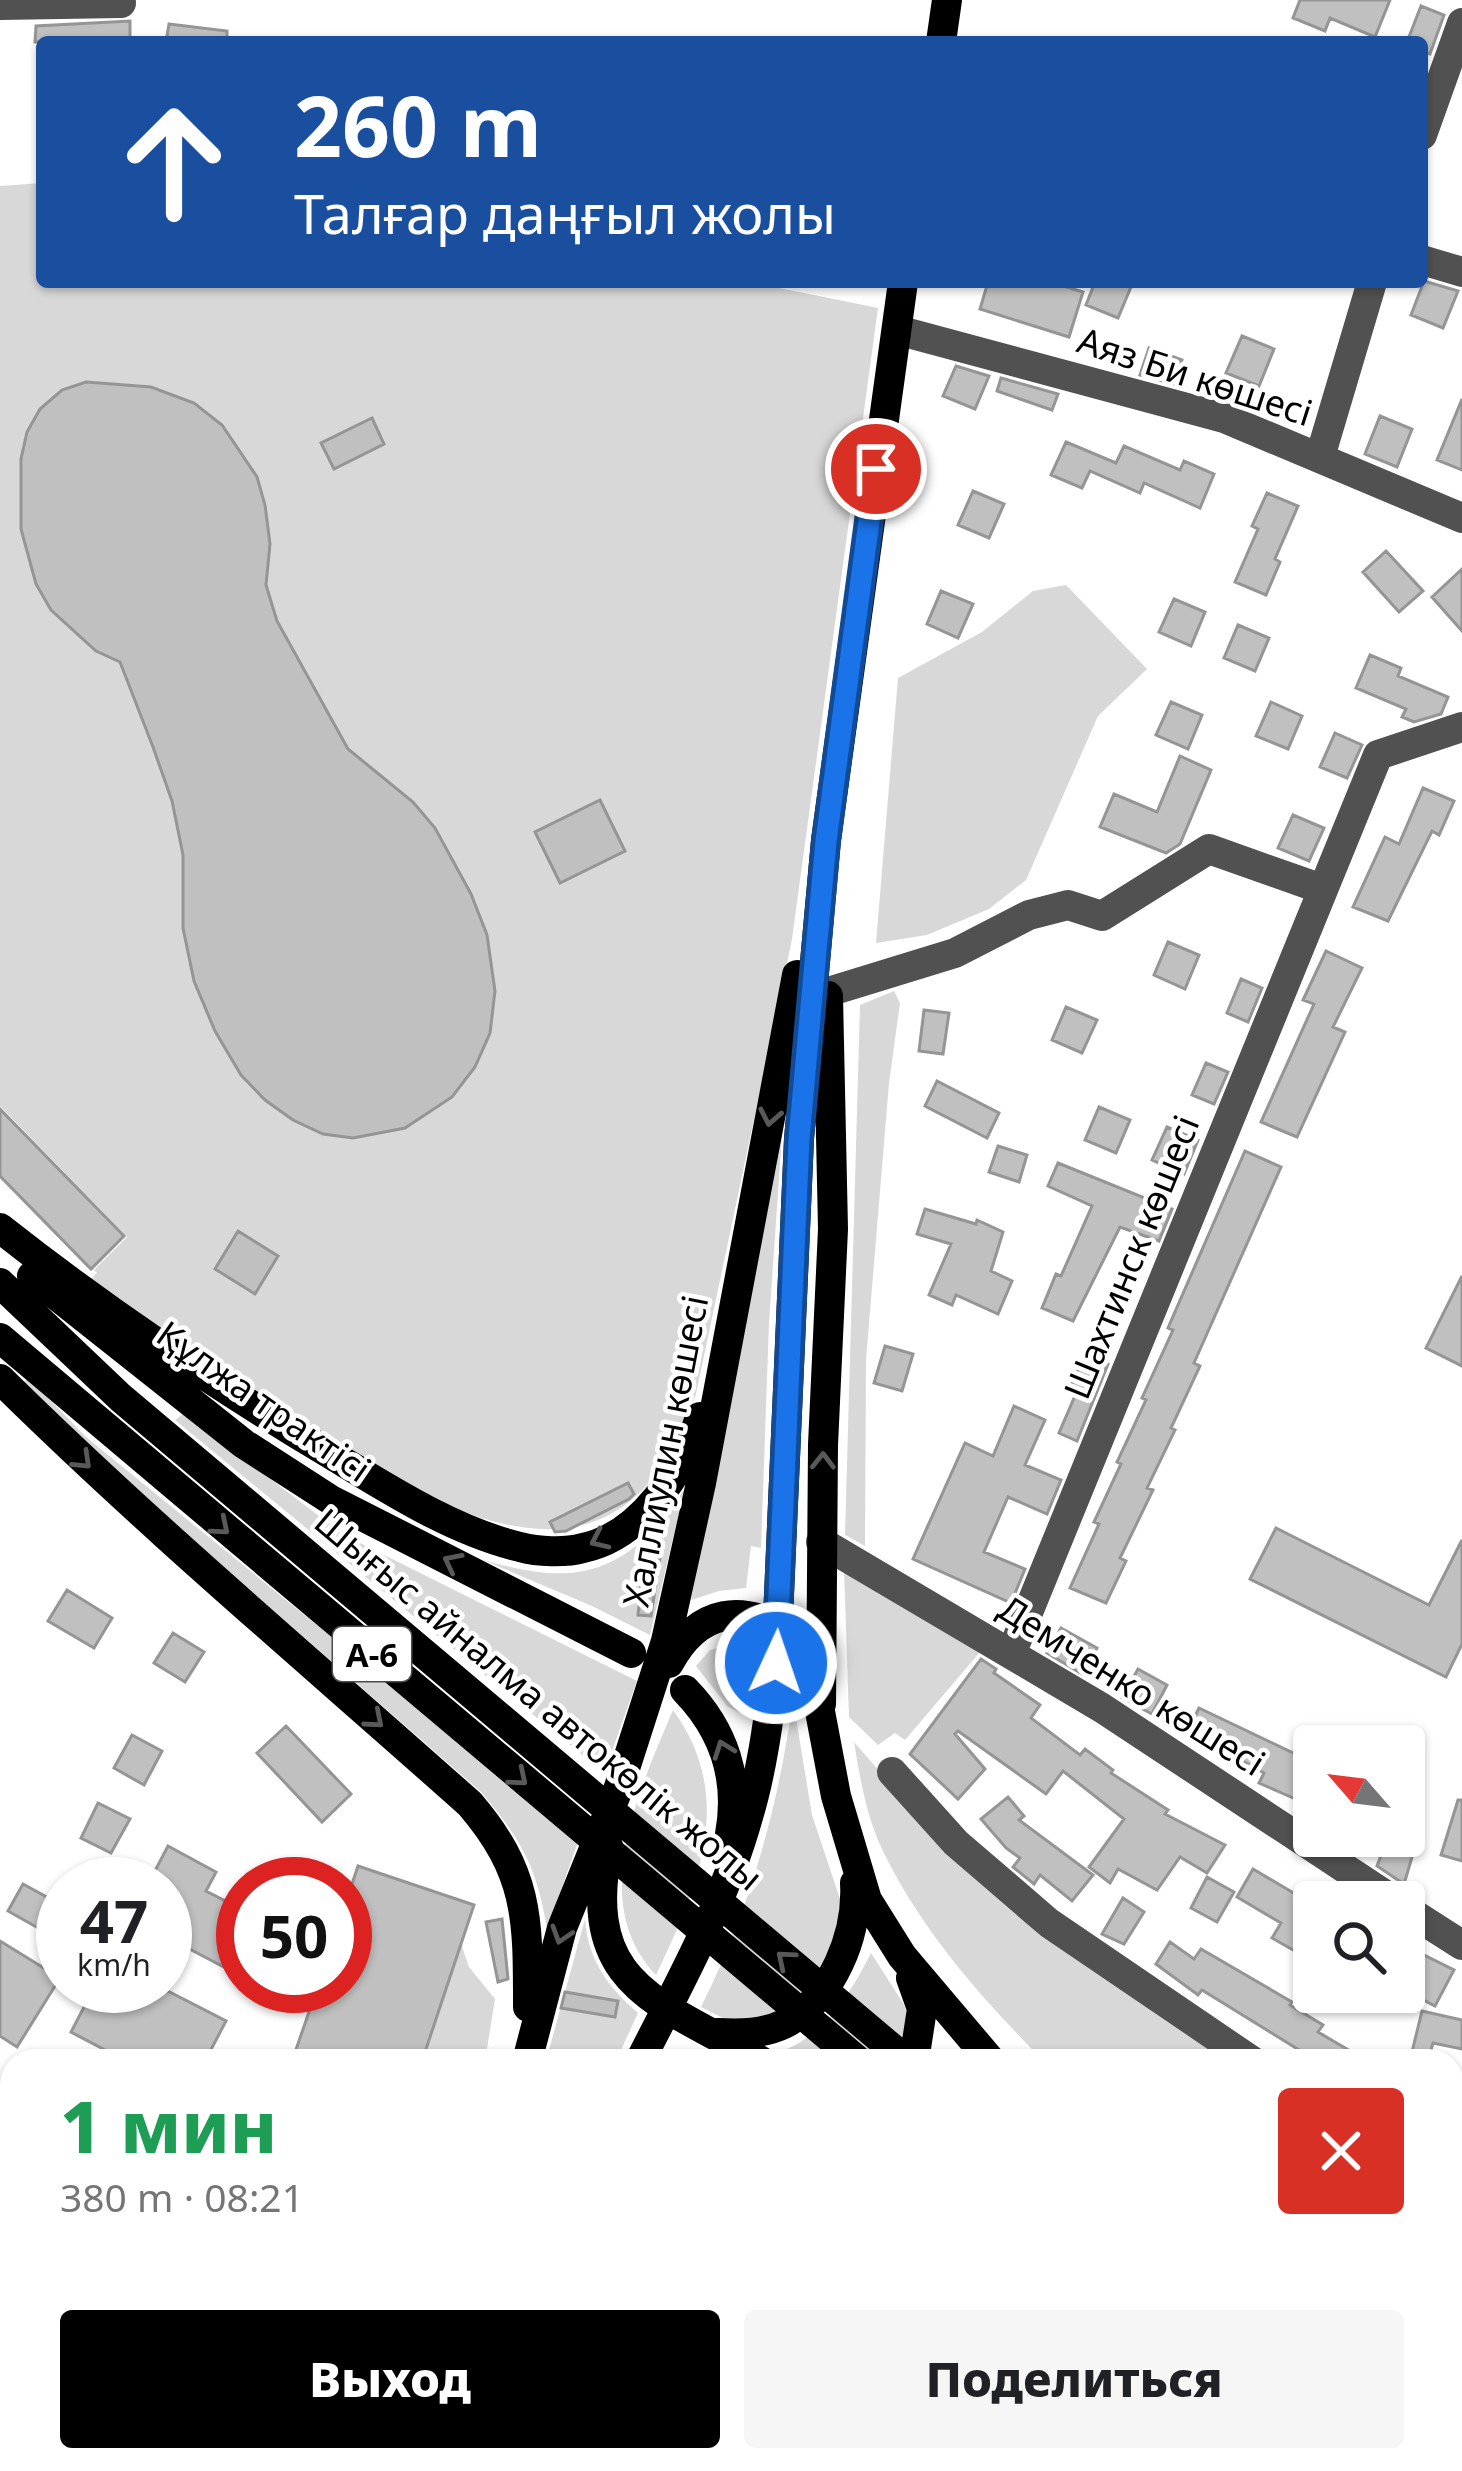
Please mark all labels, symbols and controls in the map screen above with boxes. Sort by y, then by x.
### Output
text: 260 m [294,67,542,182]
icon: ahead [96,84,252,240]
text: Талғар даңғыл жолы [294,176,836,250]
street label: Аяз Би көшесі [1072,315,1318,437]
pin [825,418,927,520]
icon: arrive [843,436,909,502]
one-way arrow [758,1107,784,1127]
street label: Шахтинск көшесі [1052,1108,1210,1406]
street label: Халлиулин көшесі [611,1291,719,1611]
street label: Құлжа трактісі [147,1309,381,1493]
one-way arrow [70,1447,91,1469]
one-way arrow [809,1451,835,1470]
street label: Шығыс айналма автокөлік жолы [305,1497,773,1901]
one-way arrow [207,1512,229,1534]
one-way arrow [590,1526,611,1549]
one-way arrow [444,1553,465,1576]
street label: Демченко көшесі [990,1583,1274,1787]
position arrow [713,1600,839,1726]
road number: A-6 [333,1627,411,1681]
one-way arrow [362,1706,383,1727]
north arrow [1293,1725,1425,1857]
map controls [1293,1725,1425,2013]
one-way arrow [713,1740,737,1761]
one-way arrow [505,1764,527,1786]
speed limit sign: 50 [216,1857,372,2013]
text: 47 [80,1879,148,1961]
button: search [1293,1881,1425,2013]
one-way arrow [550,1923,575,1944]
text: km/h [77,1944,151,1985]
one-way arrow [777,1951,799,1973]
text: 1 мин [60,2076,277,2174]
button: close [1278,2088,1404,2214]
text: 380 m · 08:21 [60,2170,304,2223]
button: Выход [60,2310,720,2448]
button: Поделиться [744,2310,1404,2448]

